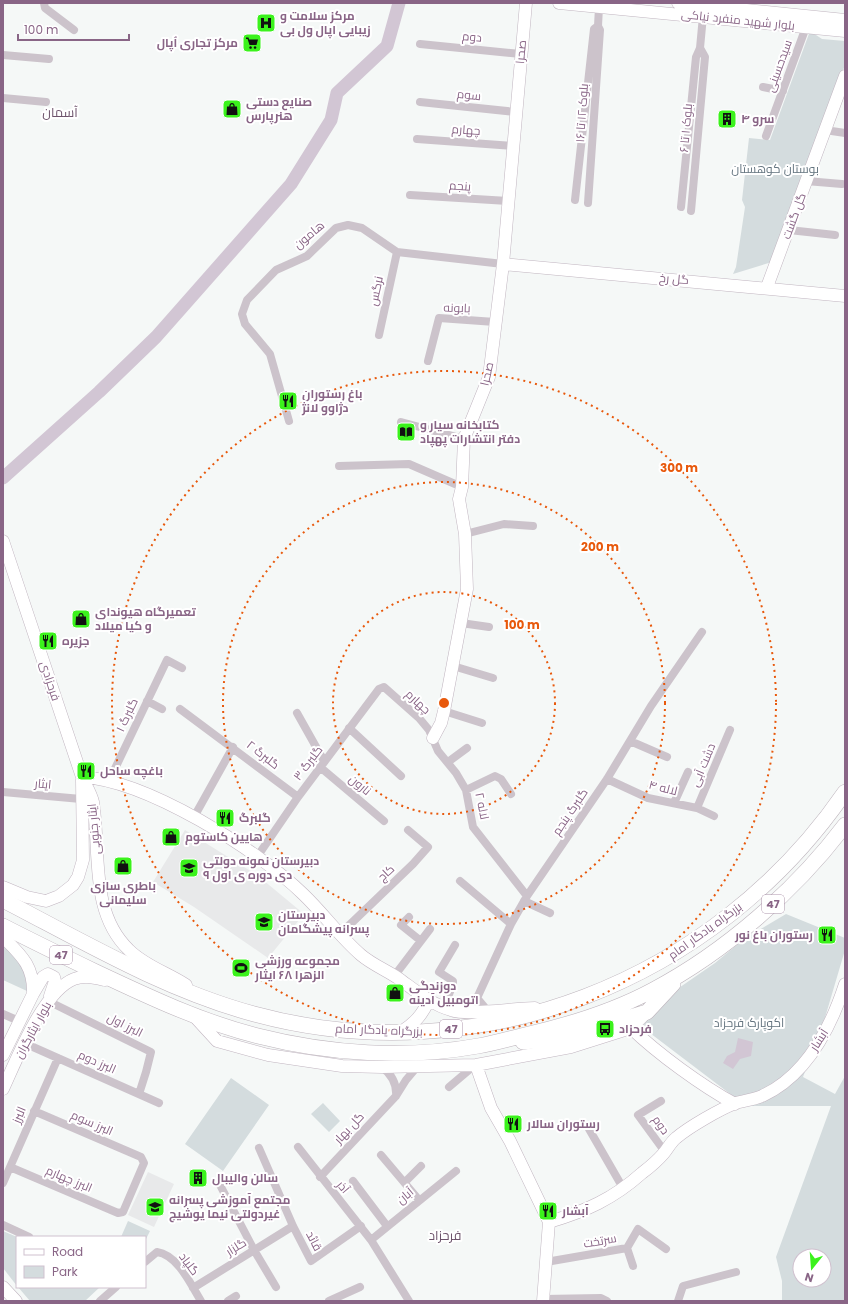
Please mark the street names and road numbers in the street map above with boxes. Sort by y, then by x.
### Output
street label: بلوار شهید منفرد نیاکی [680,5,796,34]
street label: دوم [461,27,483,46]
street label: سیدحسینی [761,37,796,94]
street label: صحرا [511,39,530,65]
street label: بلوک ۱۲ تا ۱۶ [571,83,592,143]
street label: سوم [456,85,482,104]
street label: بلوک ۱ تا ۶ [675,103,696,153]
street label: چهارم [451,120,481,140]
street label: پنجم [448,176,472,196]
street label: گل گشت [777,190,810,241]
street label: هامون [290,217,328,253]
street label: گل رخ [658,269,690,288]
street label: نرگس [364,275,387,307]
street label: بابونه [443,299,471,316]
street label: صحرا [476,360,497,387]
street label: فرحزادی [36,659,65,703]
street label: چهارم [401,686,435,718]
street label: گلبرگ ۱ [111,695,142,734]
street label: گلبرگ ۲ [243,736,283,773]
street label: دشت آبی [686,740,719,789]
street label: گلبرگ ۳ [289,742,326,784]
street label: نارون [345,770,375,799]
street label: ایثار [33,774,52,793]
street label: لاله ۴ [647,776,679,799]
street label: گلبرگ پنجم [548,785,592,839]
street label: لاله ۲ [471,791,494,821]
street label: ایثار جنوبی [83,803,104,855]
street label: کاج [373,860,398,885]
road number: 47 [762,895,784,913]
street label: بزرگراه یادگار امام [664,898,745,963]
road number: 47 [50,946,72,964]
street label: بلوار ایثارگران [10,998,55,1061]
street label: البرز اول [105,1008,146,1041]
street label: بزرگراه یادگار امام [335,1019,423,1040]
road number: 47 [440,1020,462,1038]
street label: آبشار [805,1025,833,1055]
street label: البرز دوم [76,1046,119,1077]
street label: البرز [7,1104,30,1127]
street label: البرز سوم [68,1106,116,1139]
street label: گل بهار [329,1108,368,1148]
street label: دوم [649,1112,674,1138]
street label: البرز چهارم [43,1161,95,1197]
street label: آذر [332,1176,354,1197]
street label: آبان [392,1183,418,1208]
street label: قائد [302,1228,327,1254]
street label: سرتخت [582,1229,618,1252]
street label: گلزار [221,1234,249,1260]
street label: گلپاد [175,1249,204,1279]

